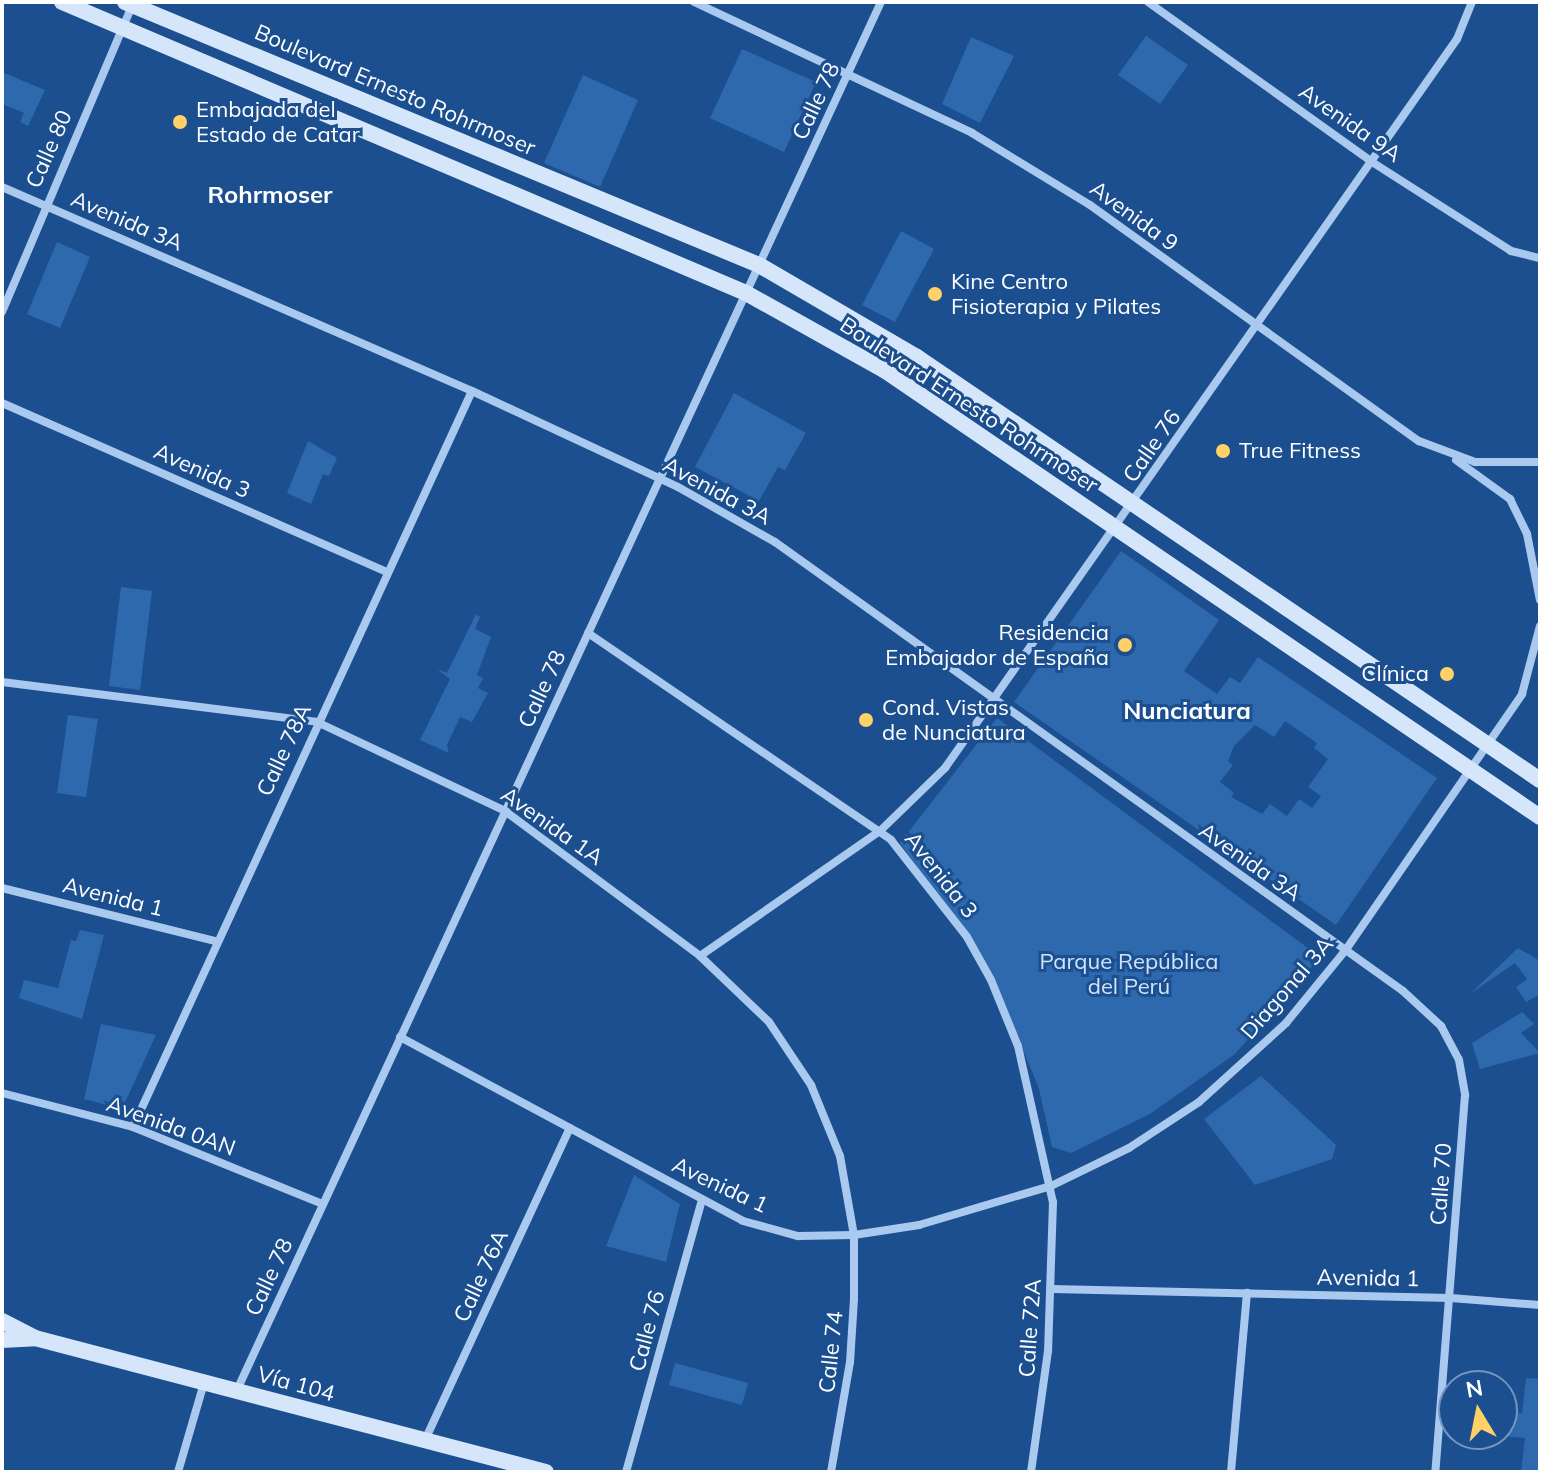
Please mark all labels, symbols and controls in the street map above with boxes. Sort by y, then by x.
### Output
street label: Boulevard Ernesto Rohrmoser [251,19,539,161]
street label: Calle 78 [787,58,845,144]
street label: Avenida 9A [1294,78,1406,168]
place label: Embajada del Estado de Catar [196,96,360,148]
street label: Calle 80 [20,106,78,192]
marker: Embajada del Estado de Catar [171,113,189,131]
street label: Avenida 9 [1085,175,1183,257]
district label: Rohrmoser [207,181,333,209]
street label: Avenida 3A [67,186,187,256]
place label: Kine Centro Fisioterapia y Pilates [951,268,1161,320]
marker: Kine Centro Fisioterapia y Pilates [926,285,944,303]
street label: Boulevard Ernesto Rohrmoser [835,312,1103,498]
street label: Calle 76 [1118,405,1186,487]
street label: Avenida 3 [150,438,254,504]
place label: True Fitness [1239,438,1361,464]
marker: True Fitness [1214,442,1232,460]
street label: Avenida 3A [658,451,776,531]
place label: Residencia Embajador de España [885,619,1109,670]
marker: Residencia Embajador de España [1116,636,1134,654]
street label: Calle 78 [513,646,571,732]
place label: Clínica [1361,661,1429,687]
marker: Clínica [1436,663,1458,685]
place label: Cond. Vistas de Nunciatura [882,694,1026,746]
district label: Nunciatura [1123,697,1251,725]
street label: Calle 78A [251,700,317,800]
marker: Cond. Vistas de Nunciatura [857,711,875,729]
street label: Avenida 1A [496,781,608,871]
street label: Avenida 3A [1194,817,1306,907]
street label: Avenida 3 [899,826,983,924]
street label: Avenida 1 [60,872,166,922]
street label: Diagonal 3A [1235,931,1339,1045]
park label: Parque República del Perú [1040,948,1218,1000]
street label: Avenida 0AN [103,1090,239,1162]
street label: Calle 70 [1425,1142,1457,1226]
street label: Avenida 1 [668,1151,772,1219]
street label: Calle 76A [448,1226,514,1326]
street label: Calle 78 [240,1234,298,1320]
street label: Avenida 1 [1317,1264,1419,1292]
street label: Calle 72A [1013,1278,1047,1378]
street label: Calle 76 [624,1288,670,1374]
street label: Calle 74 [814,1310,848,1394]
street label: Vía 104 [254,1361,338,1407]
north arrow [1438,1370,1518,1450]
text: N [1464,1373,1485,1404]

